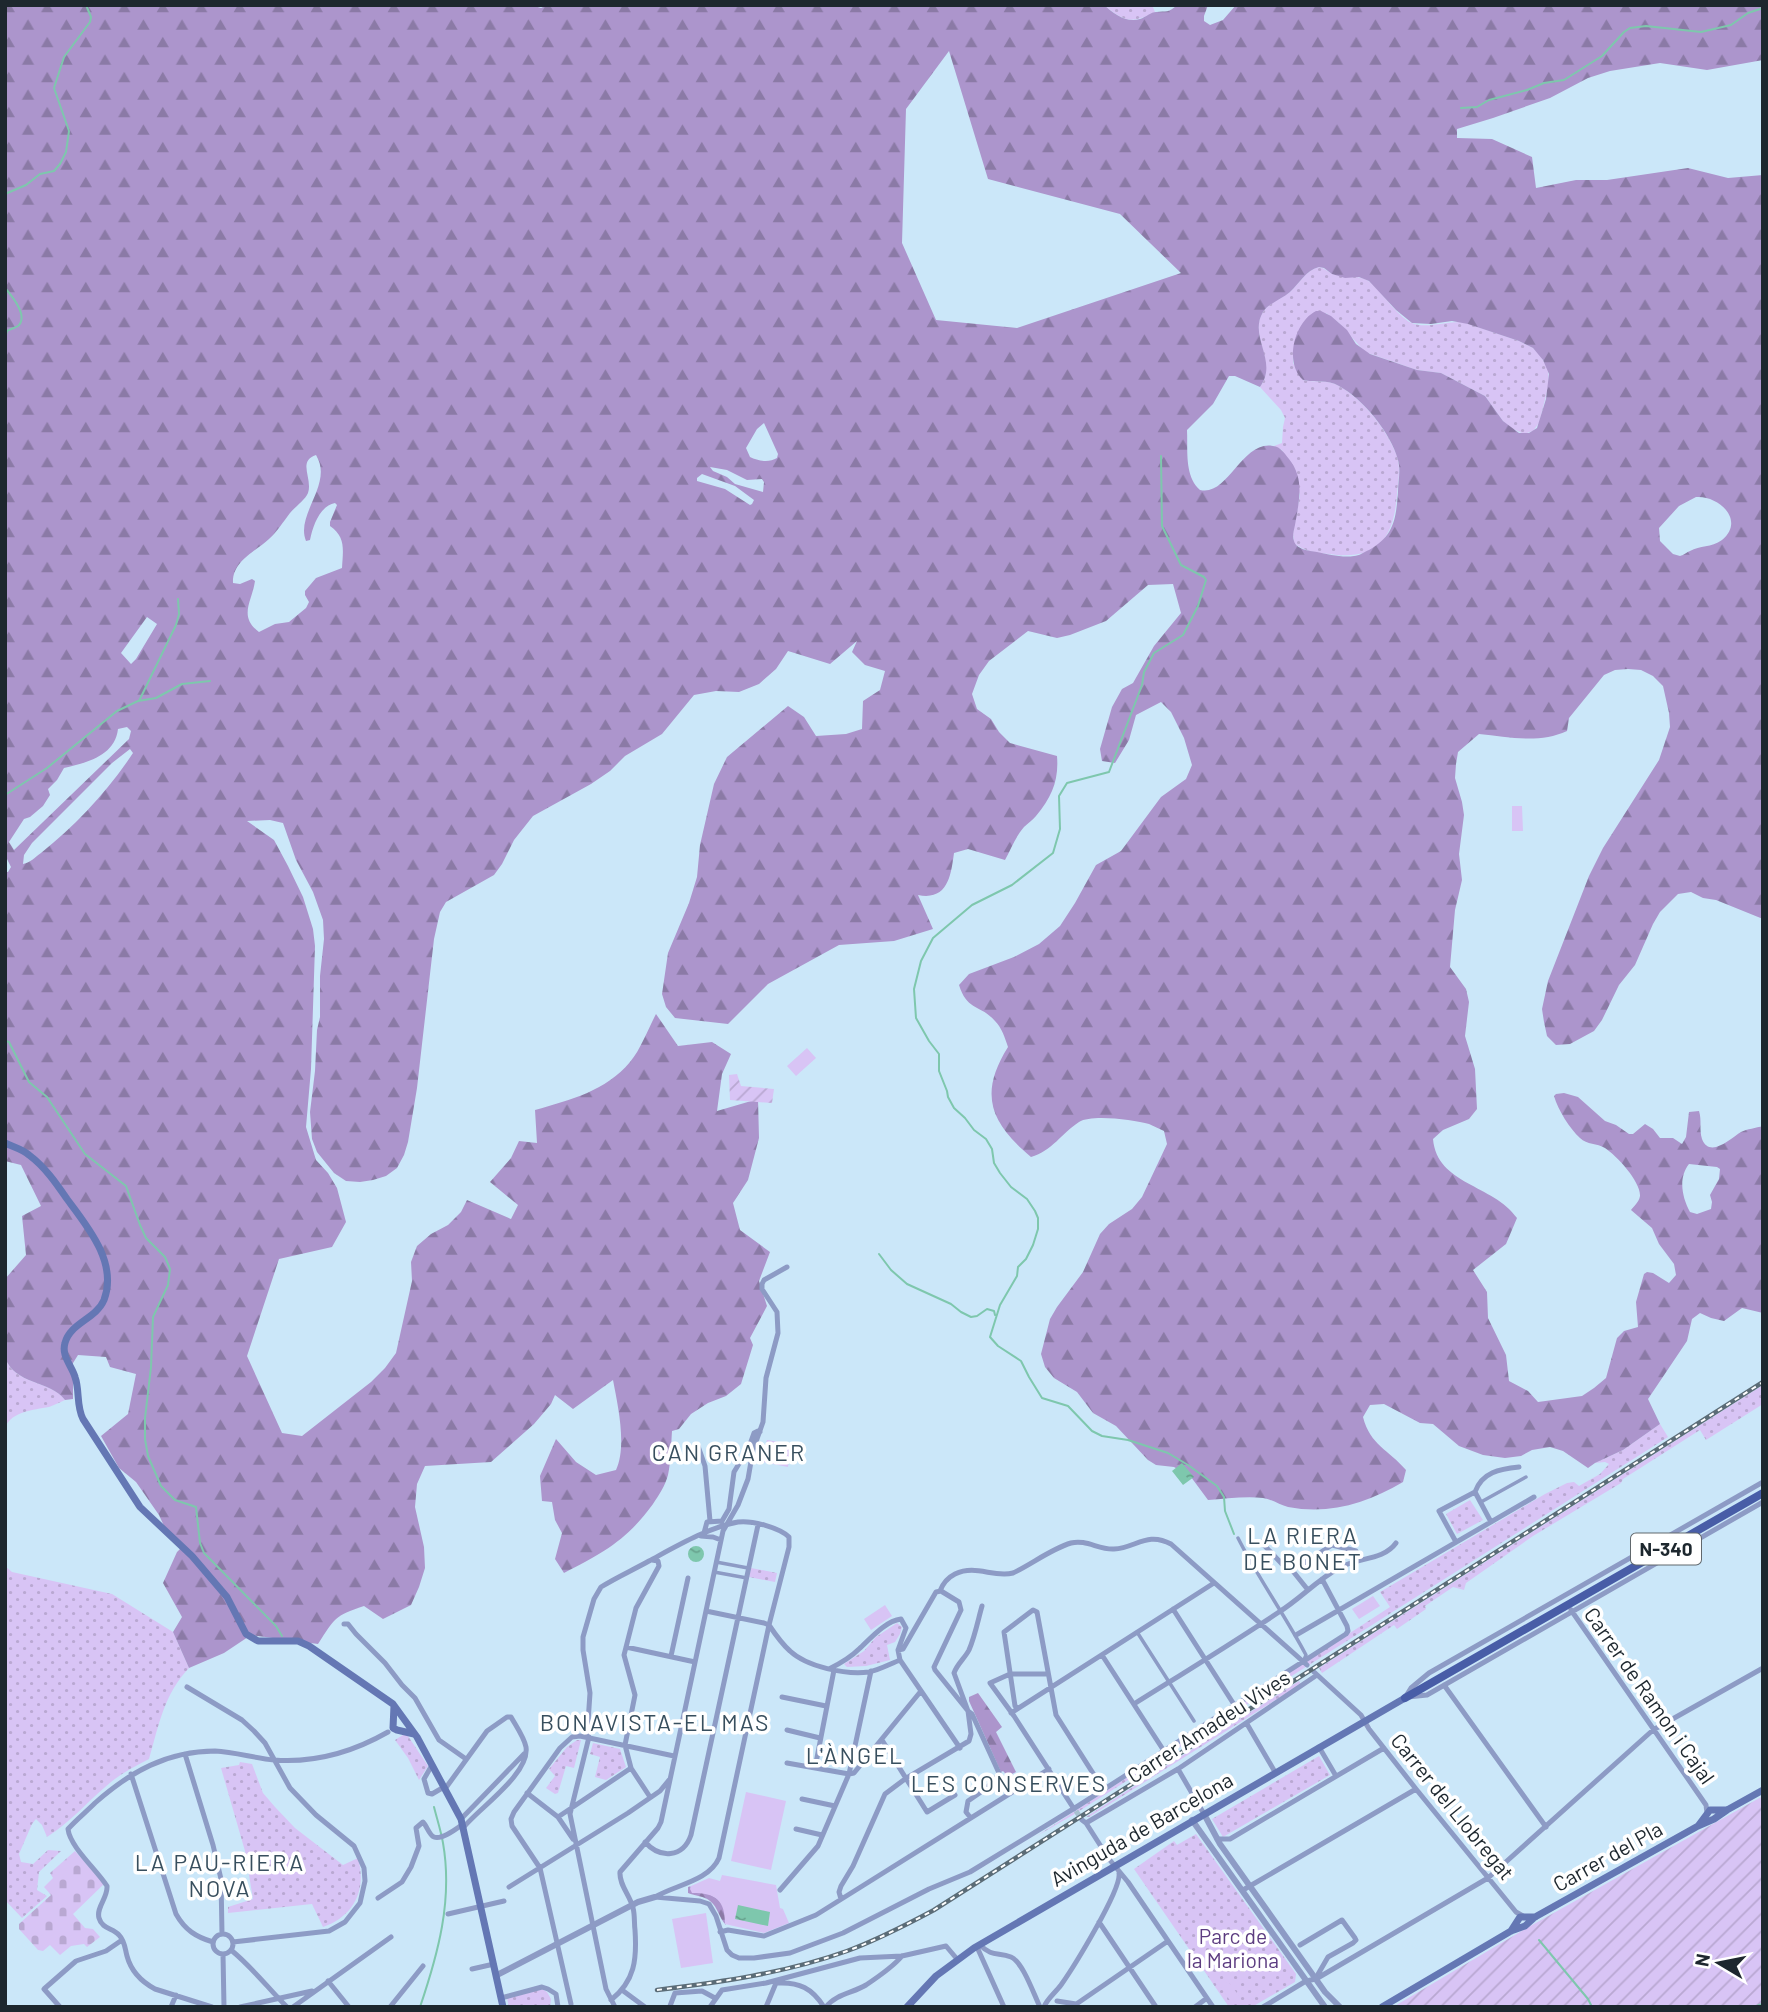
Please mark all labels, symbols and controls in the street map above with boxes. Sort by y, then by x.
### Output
district label: CAN GRANER [652,1438,806,1466]
district label: LA RIERA DE BONET [1243,1521,1363,1575]
road number: N-340 [1631,1534,1701,1564]
street label: Carrer de Ramon i Cajal [1580,1602,1721,1788]
street label: Carrer Amadeu Vives [1122,1664,1294,1788]
district label: BONAVISTA-EL MAS [540,1708,770,1736]
street label: Carrer del Llobregat [1386,1728,1520,1884]
district label: L'ÀNGEL [806,1741,904,1769]
street label: Avinguda de Barcelona [1046,1766,1237,1891]
district label: LES CONSERVES [911,1769,1107,1797]
street label: Carrer del Pla [1548,1815,1666,1896]
district label: LA PAU-RIERA NOVA [135,1848,305,1902]
park label: Parc de la Mariona [1187,1923,1279,1972]
north arrow [1684,1928,1754,1998]
text: N [1689,1952,1714,1968]

